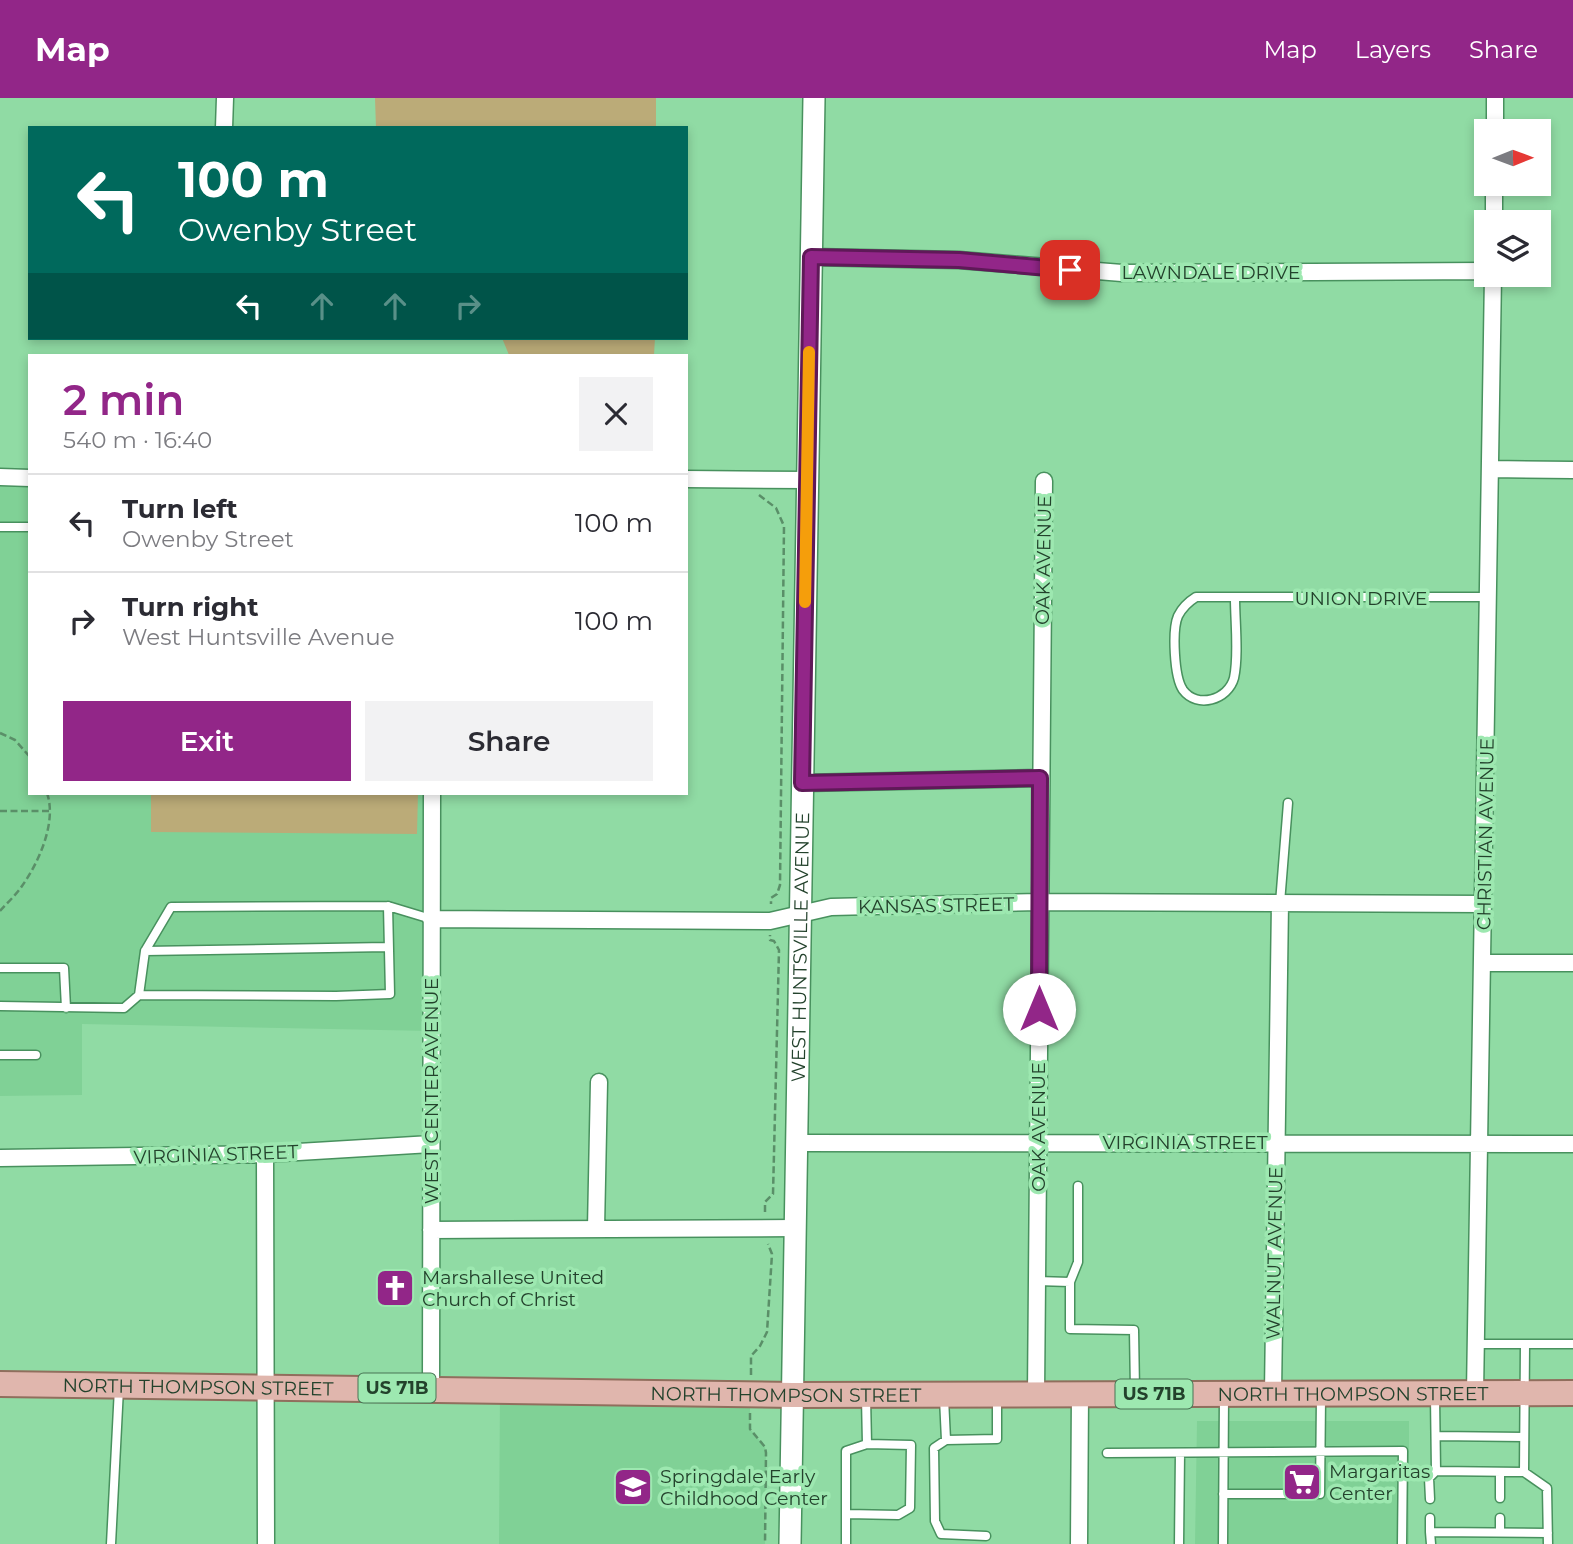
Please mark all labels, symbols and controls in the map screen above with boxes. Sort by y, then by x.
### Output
text: Map [35,29,110,69]
text: Map [1263,35,1317,64]
text: Layers [1355,35,1431,64]
text: Share [1469,35,1538,64]
north arrow [1474,119,1550,196]
map controls [1474,119,1551,287]
text: 100 m [178,150,329,209]
icon: left [63,154,154,245]
text: Owenby Street [178,210,417,249]
button: layers [1474,210,1551,287]
pin [1040,240,1100,300]
icon: arrive [1051,251,1089,289]
street label: LAWNDALE DRIVE [1122,261,1300,284]
icon: left [230,287,268,325]
icon: ahead [303,287,341,325]
icon: ahead [376,287,414,325]
icon: right [449,287,487,325]
text: 2 min [63,374,184,426]
button: close [579,377,653,451]
text: 540 m · 16:40 [63,426,212,454]
text: Turn left [122,493,238,525]
street label: OAK AVENUE [1031,495,1056,625]
icon: left [63,504,101,542]
text: 100 m [575,507,653,539]
text: Owenby Street [122,525,294,553]
street label: UNION DRIVE [1294,587,1428,610]
text: Turn right [122,591,258,623]
icon: right [63,602,101,640]
text: 100 m [575,605,653,637]
text: West Huntsville Avenue [122,623,395,651]
button: Exit [63,701,351,781]
button: Share [365,701,653,781]
street label: CHRISTIAN AVENUE [1472,738,1499,930]
street label: WEST HUNTSVILLE AVENUE [787,812,814,1082]
street label: KANSAS STREET [858,893,1015,918]
position arrow [1002,972,1076,1046]
street label: WEST CENTER AVENUE [420,978,443,1204]
street label: OAK AVENUE [1027,1062,1050,1192]
street label: VIRGINIA STREET [1102,1131,1268,1154]
street label: VIRGINIA STREET [133,1140,299,1169]
street label: WALNUT AVENUE [1261,1166,1288,1340]
place label: Marshallese United Church of Christ [422,1266,604,1311]
church icon: Marshallese United Church of Christ [374,1267,416,1309]
road number: US 71B [358,1373,436,1402]
street label: NORTH THOMPSON STREET [62,1374,334,1401]
road number: US 71B [1116,1380,1192,1408]
street label: NORTH THOMPSON STREET [650,1382,922,1407]
street label: NORTH THOMPSON STREET [1217,1382,1489,1406]
place label: Margaritas Center [1329,1460,1430,1505]
supermarket icon: Margaritas Center [1281,1461,1323,1503]
place label: Springdale Early Childhood Center [660,1465,828,1510]
school or university icon: Springdale Early Childhood Center [612,1466,654,1508]

